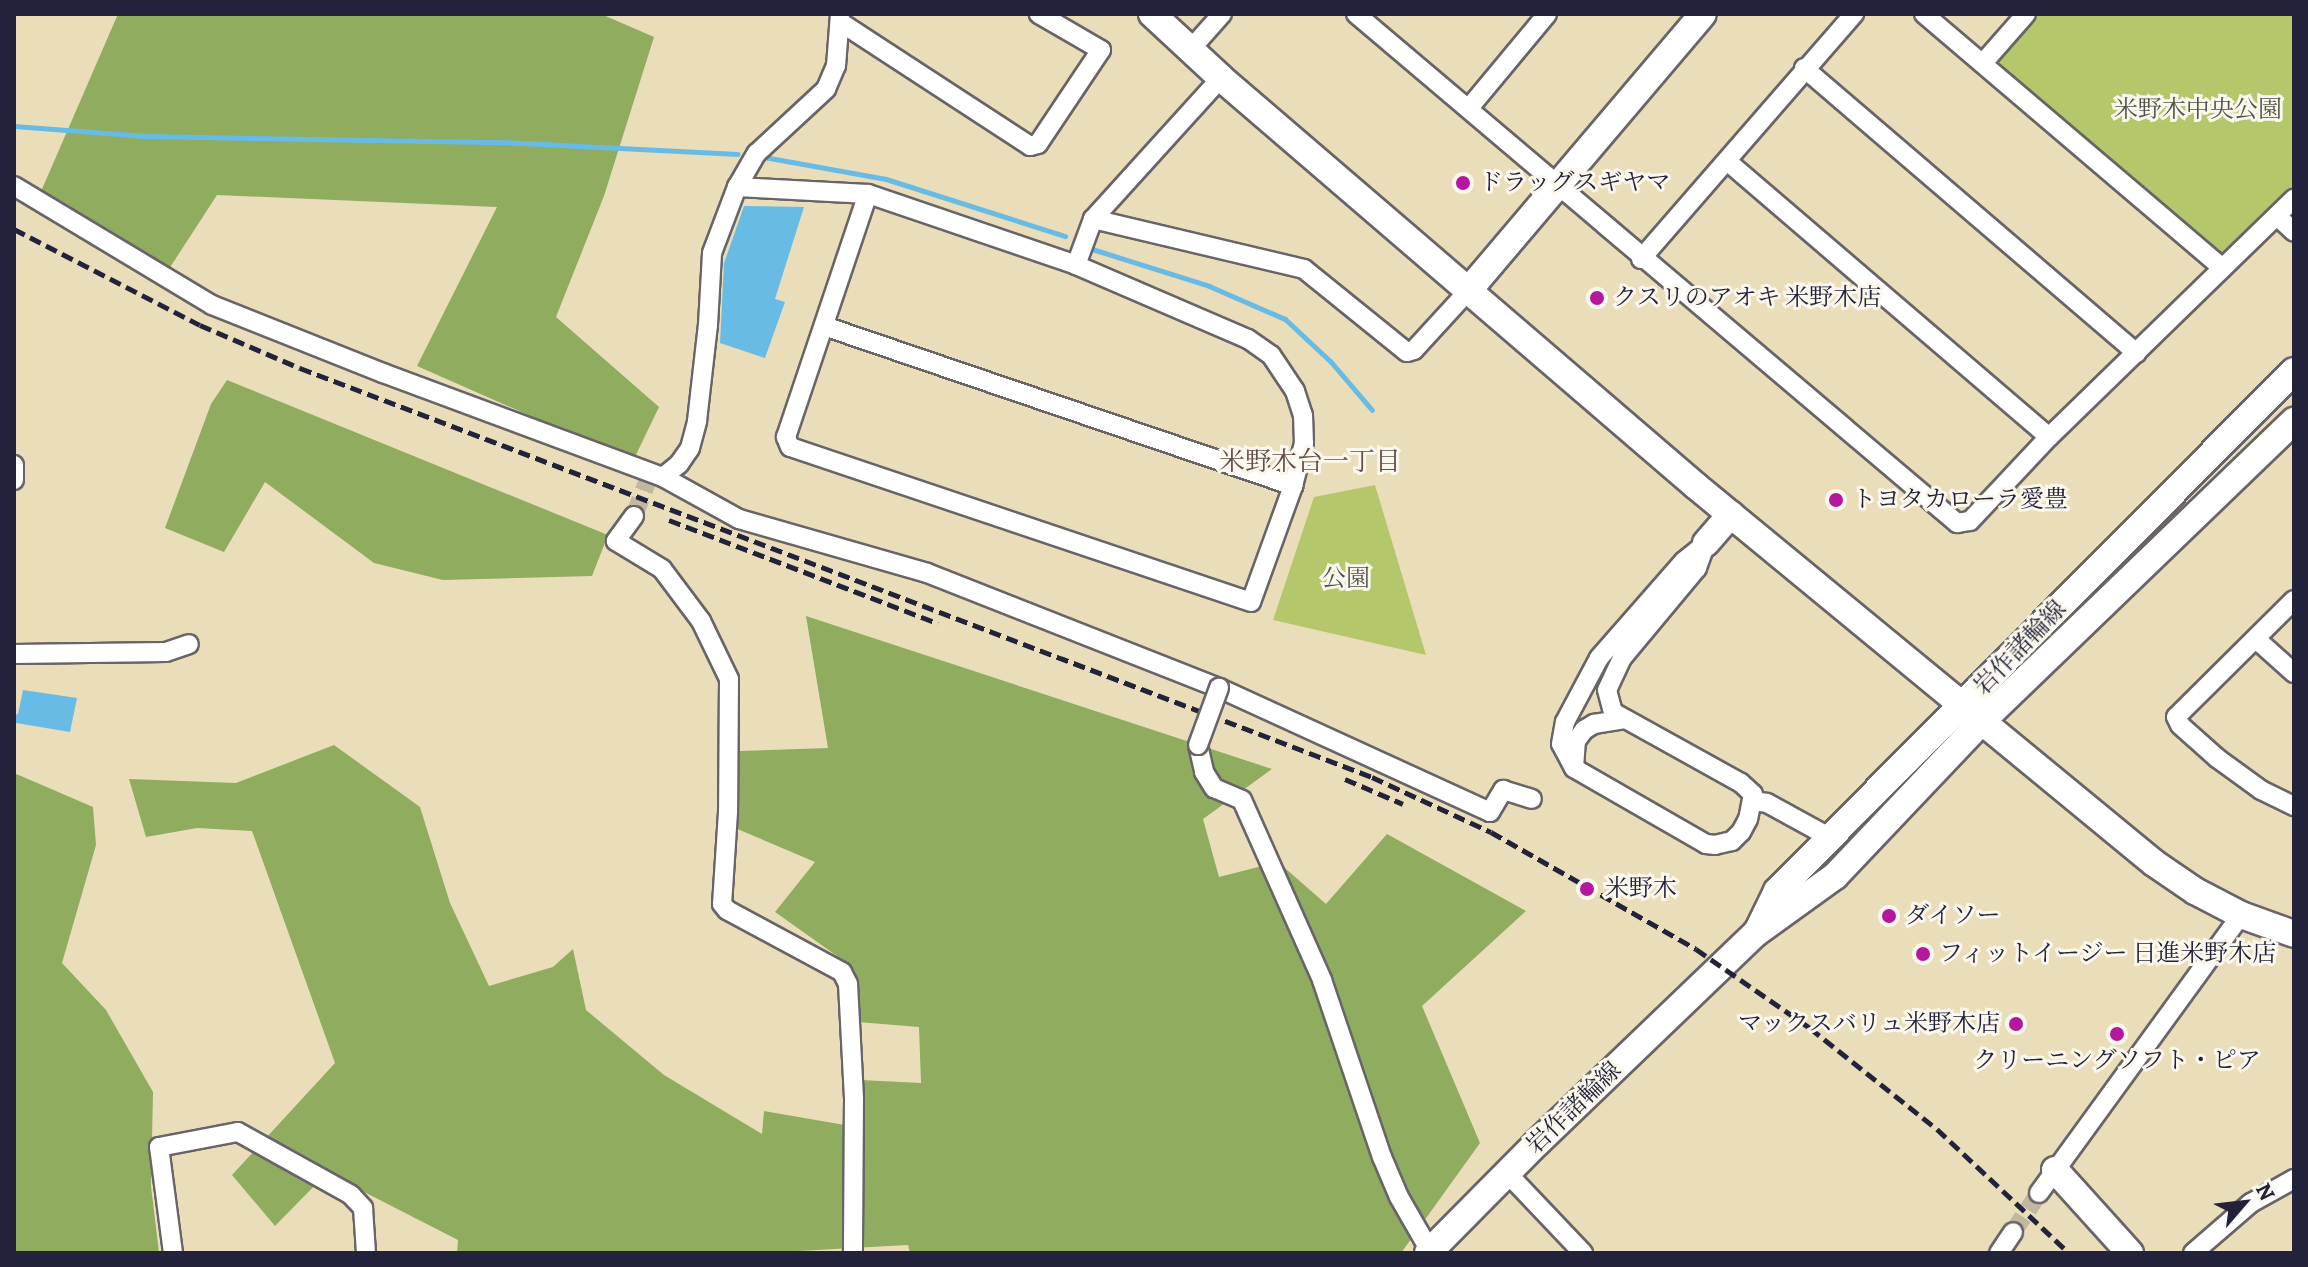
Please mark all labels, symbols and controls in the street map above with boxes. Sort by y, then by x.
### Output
park label: 米野木中央公園 [2114,96,2282,124]
place label: ドラッグスギヤマ [1479,169,1671,197]
marker: ドラッグスギヤマ [1454,174,1472,192]
place label: クスリのアオキ 米野木店 [1613,284,1882,312]
marker: クスリのアオキ 米野木店 [1588,289,1606,307]
district label: 米野木台一丁目 [1219,446,1401,478]
place label: トヨタカローラ愛豊 [1852,486,2068,514]
marker: トヨタカローラ愛豊 [1827,491,1845,509]
park label: 公園 [1322,565,1370,593]
street label: 岩作諸輪線 [1968,595,2072,701]
place label: 米野木 [1605,875,1677,903]
marker: 米野木 [1576,878,1598,900]
place label: ダイソー [1905,902,2001,930]
marker: ダイソー [1880,907,1898,925]
place label: フィットイージー 日進米野木店 [1939,940,2280,968]
marker: フィットイージー 日進米野木店 [1914,945,1932,963]
place label: マックスバリュ米野木店 [1736,1010,2000,1038]
marker: マックスバリュ米野木店 [2007,1015,2025,1033]
marker: クリーニングソフト・ピア [2108,1025,2126,1043]
place label: クリーニングソフト・ピア [1973,1047,2261,1075]
street label: 岩作諸輪線 [1521,1056,1627,1160]
north arrow [2204,1163,2284,1243]
text: N [2248,1178,2282,1206]

